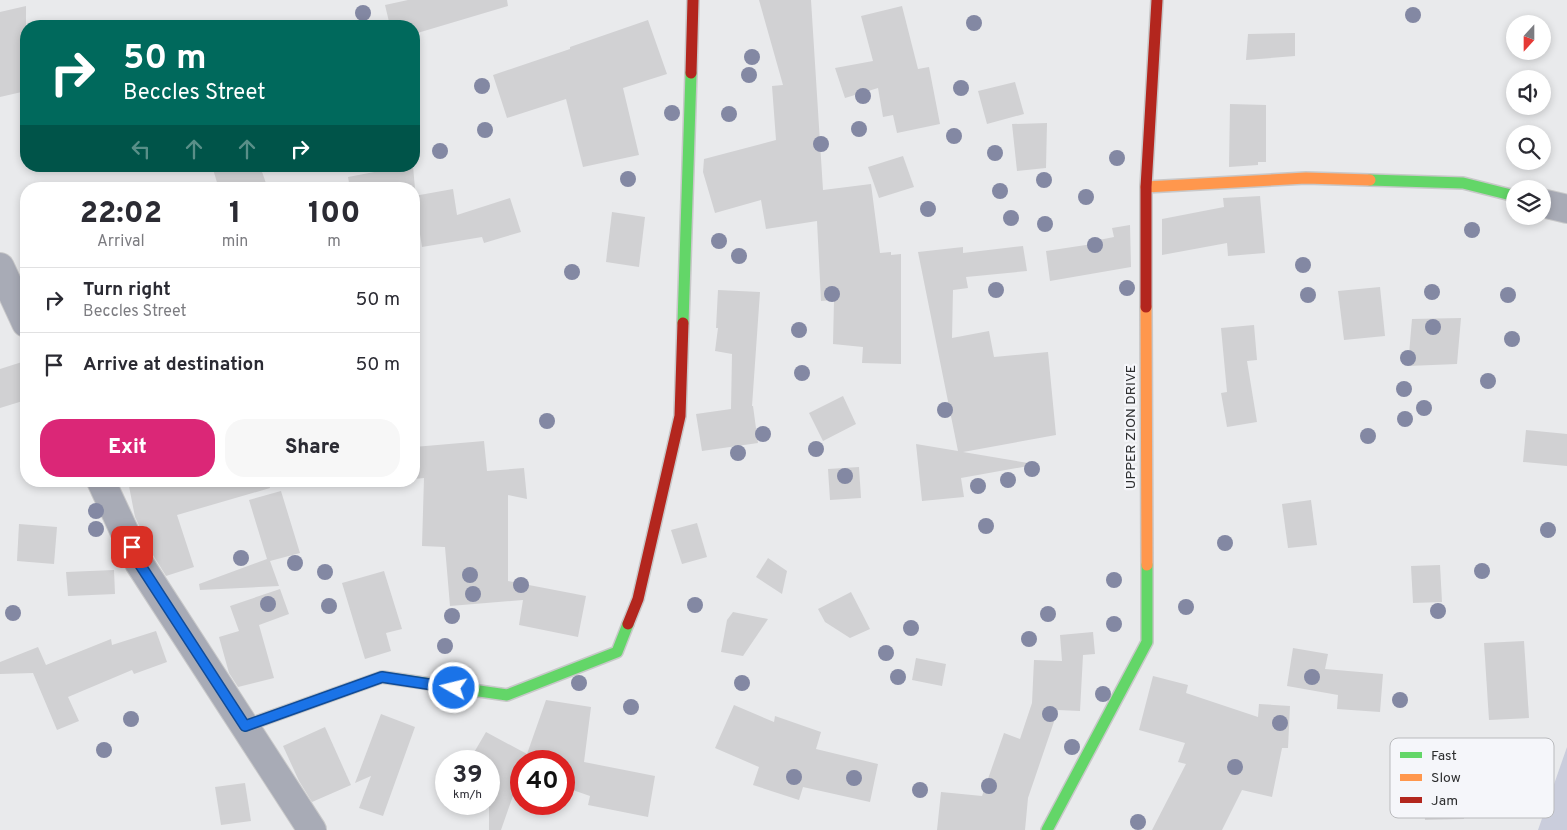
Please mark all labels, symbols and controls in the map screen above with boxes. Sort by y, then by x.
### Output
north arrow [1506,15,1551,60]
map controls [1506,15,1551,225]
text: 50 m [123,37,207,81]
icon: right [40,40,105,105]
button: sound [1506,70,1551,115]
text: Beccles Street [123,80,265,107]
button: search [1506,125,1551,170]
icon: left [127,135,155,163]
icon: ahead [180,135,208,163]
icon: ahead [233,135,261,163]
icon: right [286,135,314,163]
button: layers [1506,180,1551,225]
text: 22:02 [80,196,162,233]
text: 1 [229,196,241,233]
text: 100 [308,196,360,233]
text: Arrival [97,232,145,252]
text: min [222,232,248,252]
text: m [327,232,341,252]
text: Turn right [83,278,171,302]
icon: right [40,286,68,314]
text: 50 m [355,288,400,312]
text: Beccles Street [83,302,187,322]
icon: arrive [40,351,68,379]
text: Arrive at destination [83,353,264,377]
text: 50 m [355,353,400,377]
street label: UPPER ZION DRIVE [1123,365,1140,489]
button: Exit [40,419,215,477]
button: Share [225,419,400,477]
pin [111,526,153,568]
icon: arrive [118,533,146,561]
position arrow [427,661,479,713]
legend [1390,738,1554,818]
text: Fast [1431,748,1457,765]
speed limit sign: 40 [510,750,575,815]
text: 39 [452,760,483,792]
text: Slow [1431,770,1461,787]
text: km/h [453,787,482,803]
text: Jam [1431,793,1458,810]

